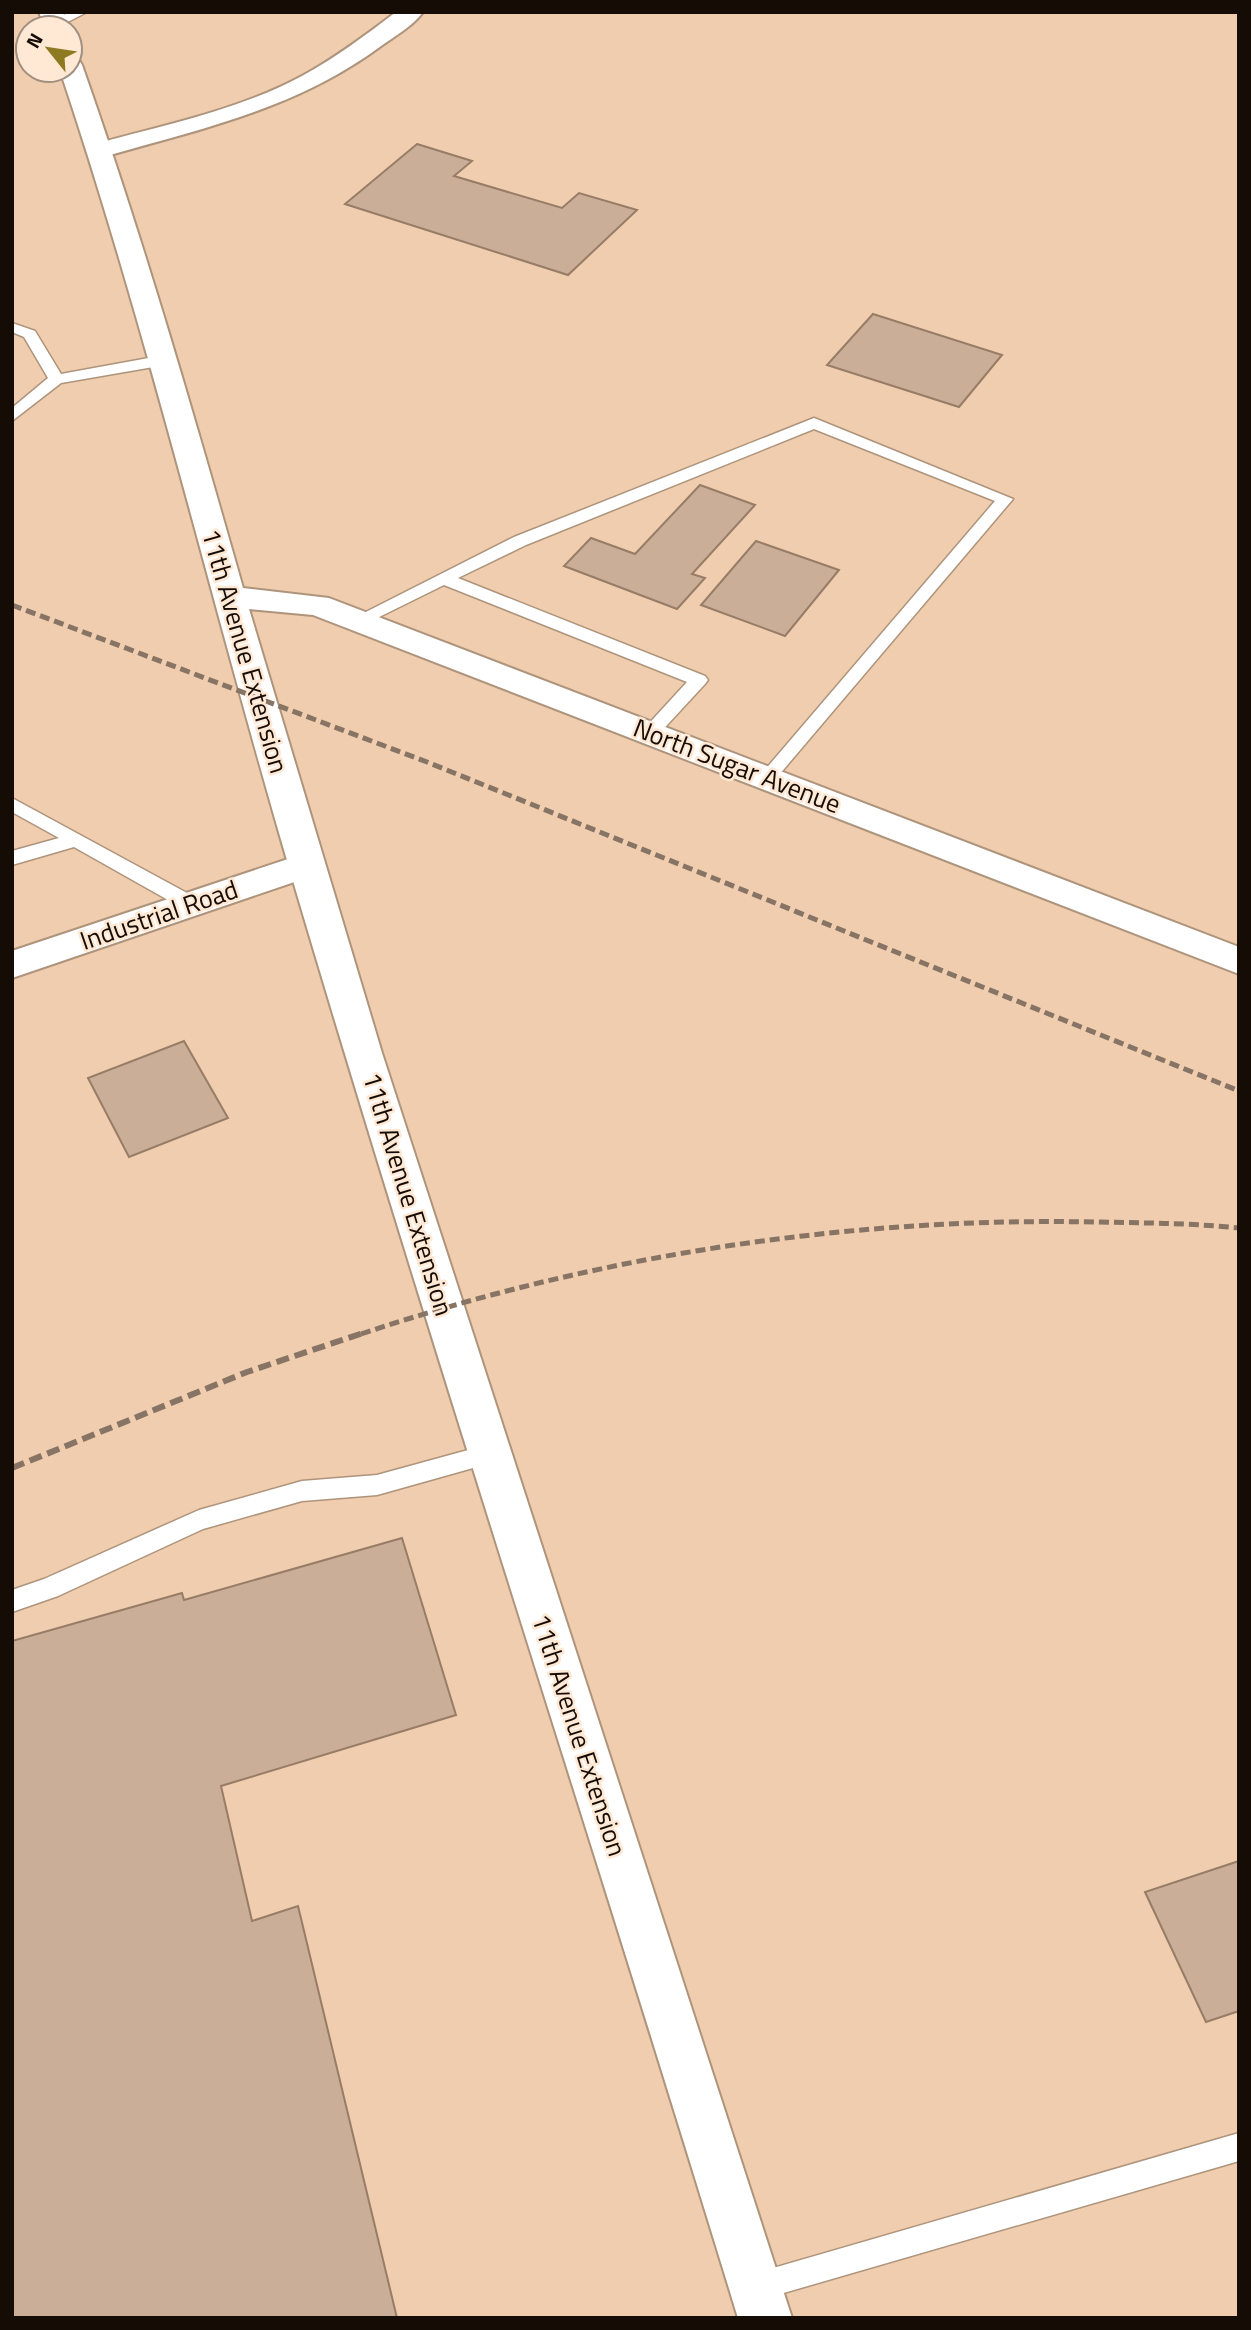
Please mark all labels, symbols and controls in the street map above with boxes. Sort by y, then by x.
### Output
north arrow [14,14,84,84]
text: N [18,27,50,53]
street label: 11th Avenue Extension [192,524,299,778]
street label: North Sugar Avenue [628,708,847,823]
street label: Industrial Road [75,869,243,960]
street label: 11th Avenue Extension [353,1067,464,1320]
street label: 11th Avenue Extension [522,1609,637,1861]

